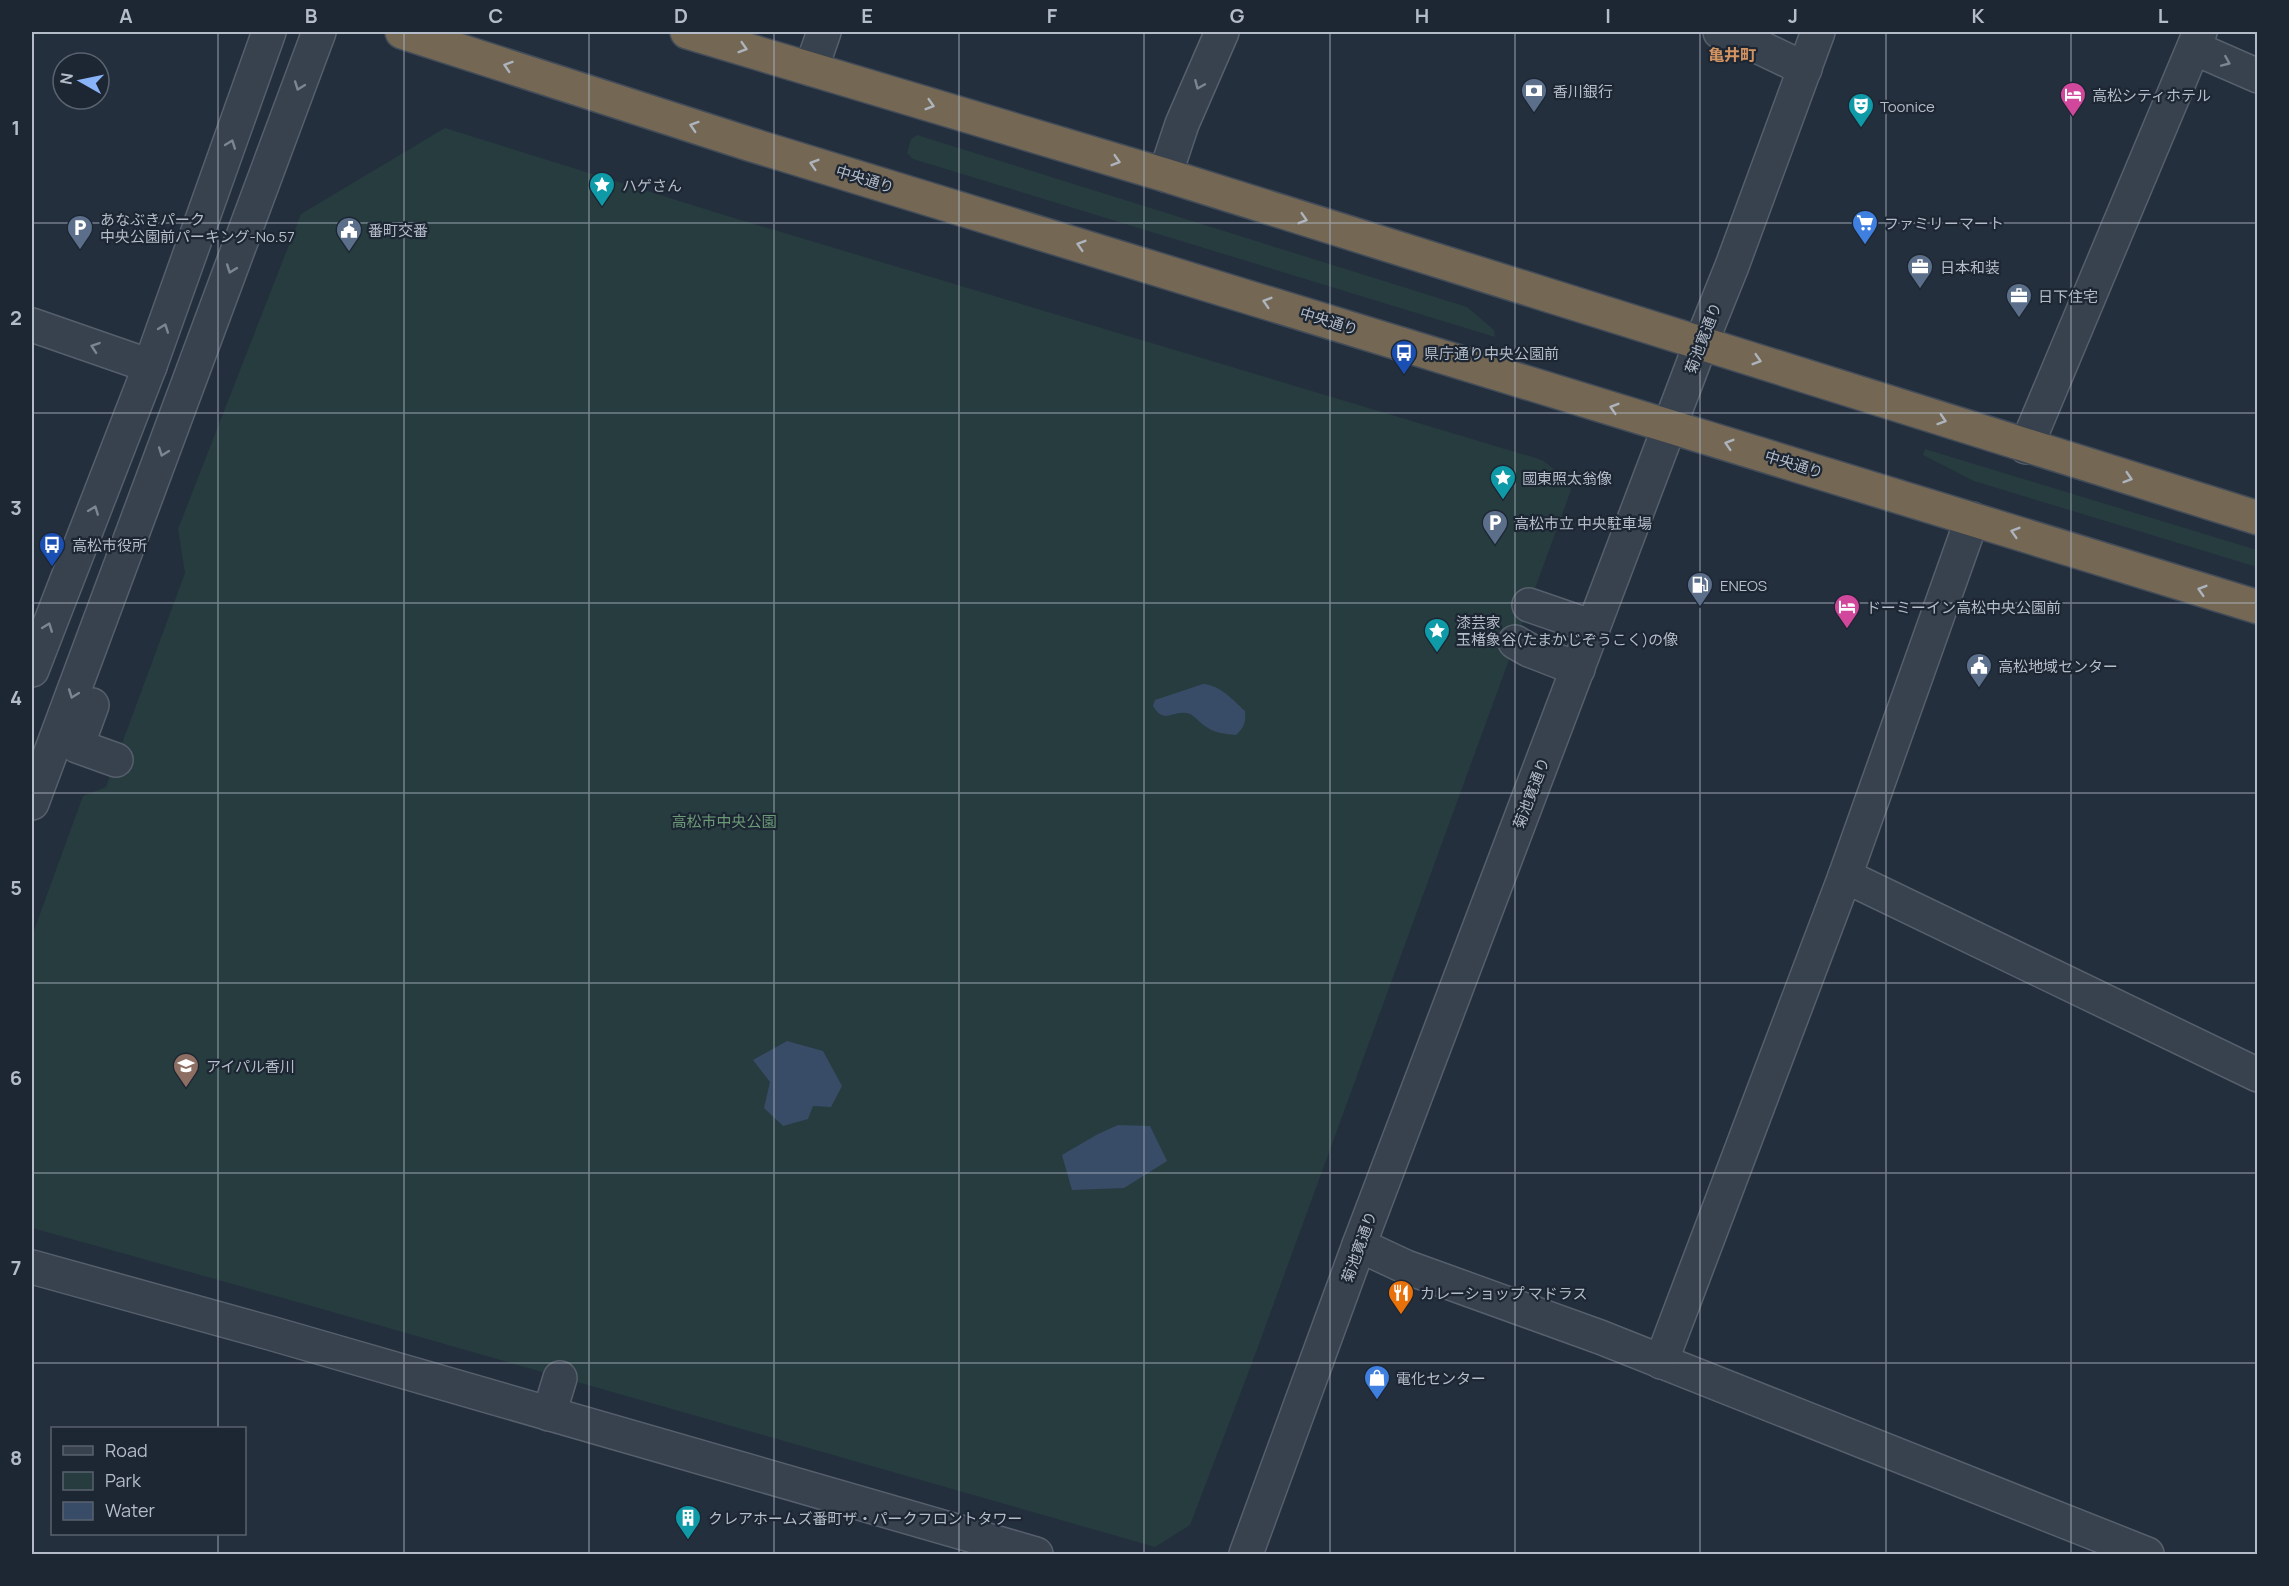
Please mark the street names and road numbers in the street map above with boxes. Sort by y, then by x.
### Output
street label: 中央通り [833,160,897,198]
street label: 菊池寛通り [1680,299,1726,377]
street label: 中央通り [1297,302,1361,340]
street label: 中央通り [1762,445,1826,483]
street label: 菊池寛通り [1508,754,1554,832]
street label: 菊池寛通り [1336,1208,1382,1286]

